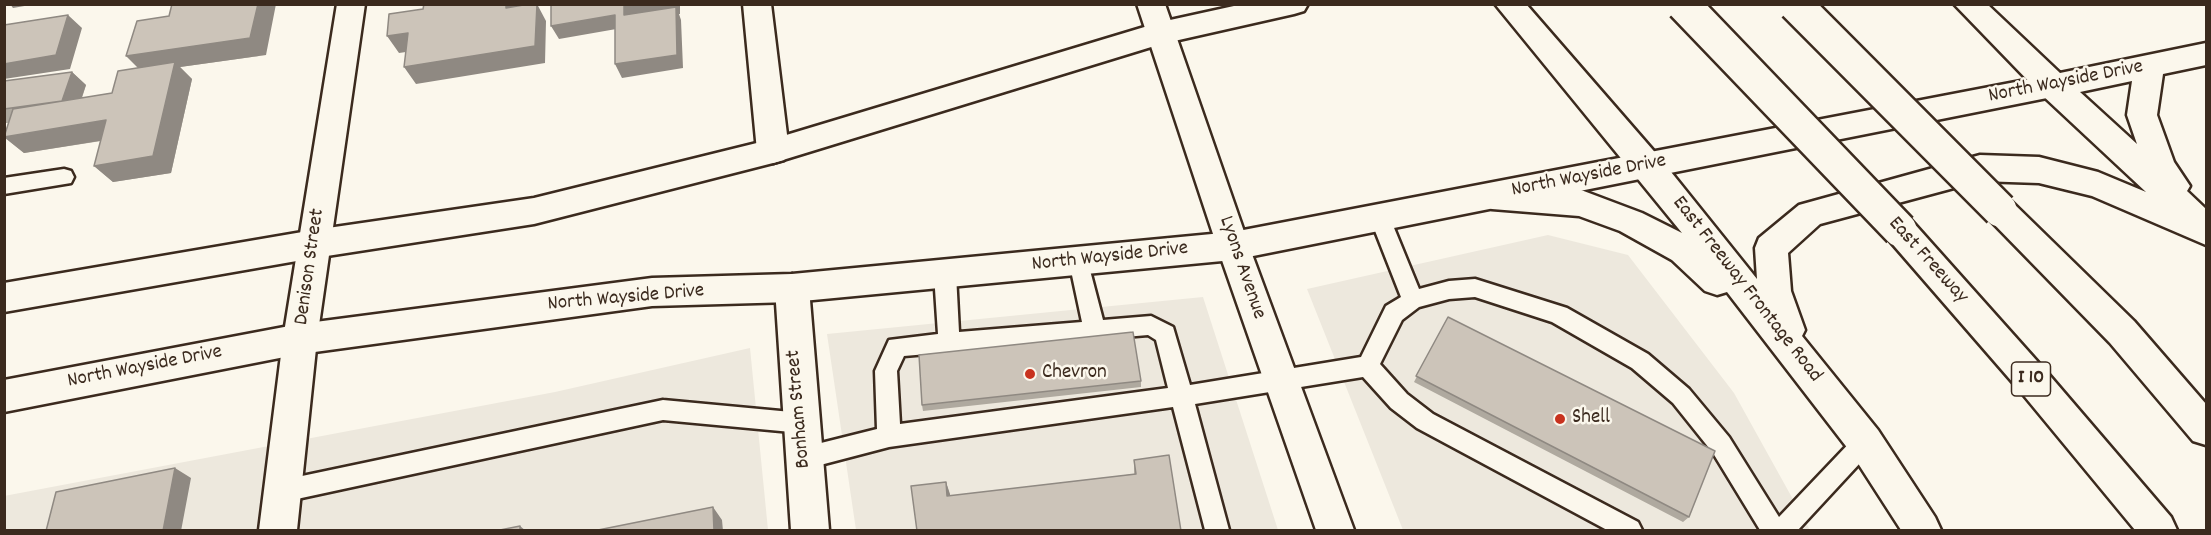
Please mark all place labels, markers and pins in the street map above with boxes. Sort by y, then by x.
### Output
place label: Chevron [1042,361,1107,387]
marker: Chevron [1023,367,1037,381]
place label: Shell [1572,406,1610,432]
marker: Shell [1553,412,1567,426]

